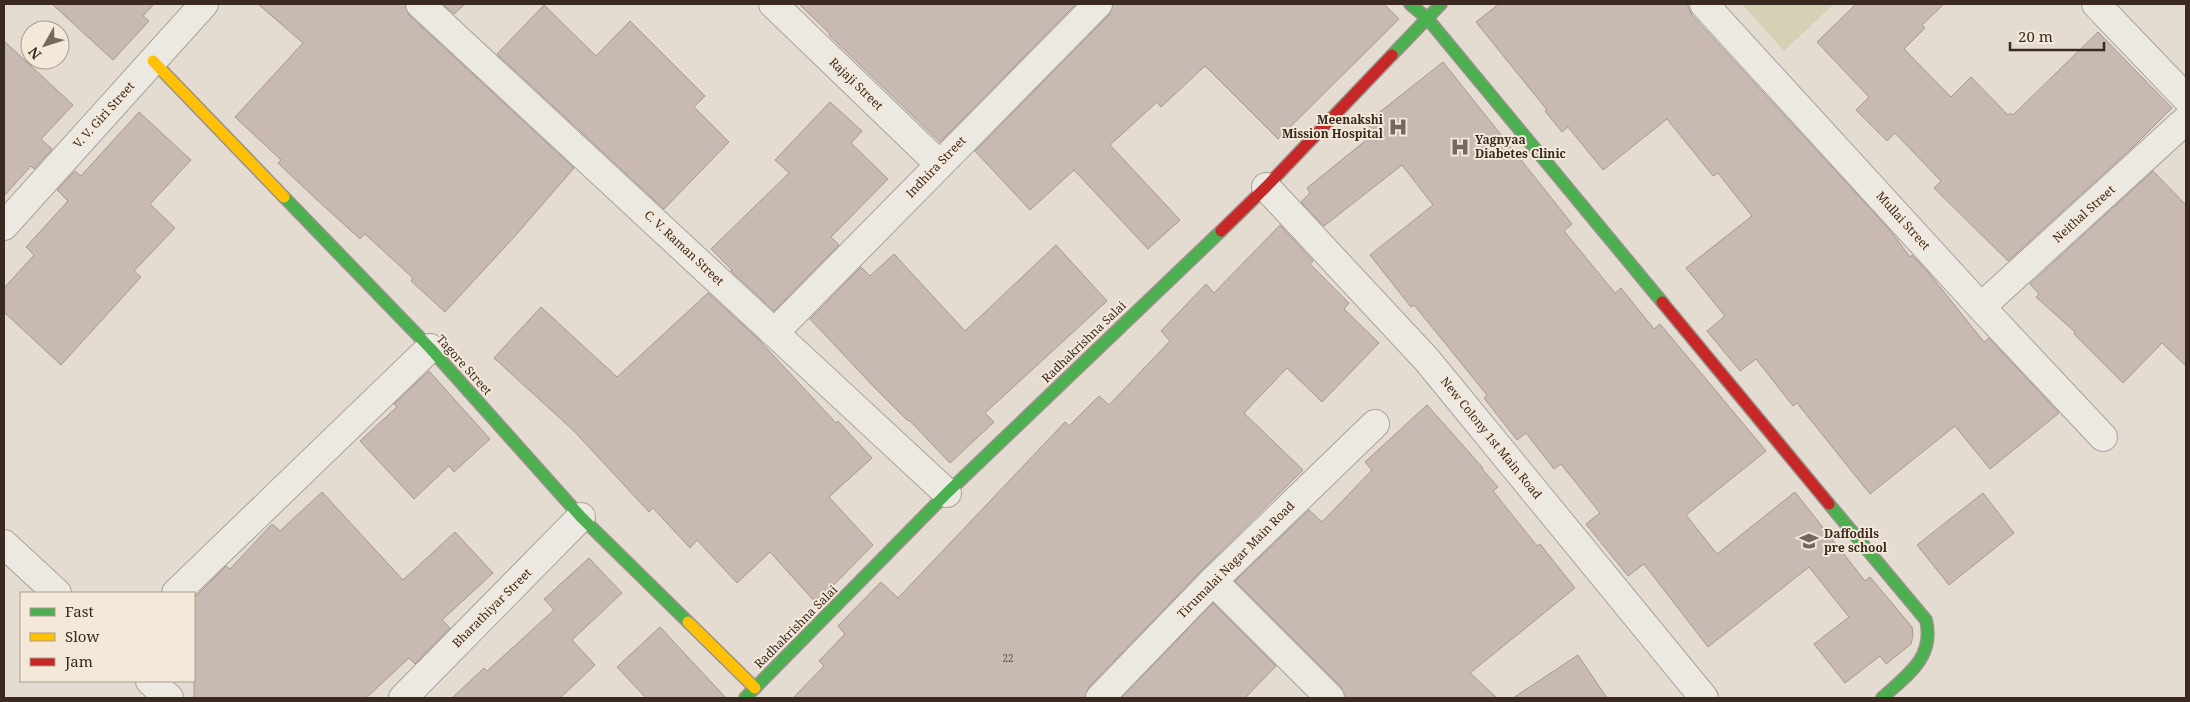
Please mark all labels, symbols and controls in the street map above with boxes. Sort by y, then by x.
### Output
north arrow [20,20,70,70]
scale bar [2010,20,2104,52]
text: 20 m [2018,26,2053,46]
text: N [24,43,45,64]
street label: Rajaji Street [826,54,887,114]
street label: V. V. Giri Street [69,78,138,152]
place label: Meenakshi Mission Hospital [1282,111,1384,142]
hospital icon: Meenakshi Mission Hospital [1387,116,1409,138]
place label: Yagnyaa Diabetes Clinic [1475,131,1566,162]
street label: Indhira Street [902,132,969,201]
hospital icon: Yagnyaa Diabetes Clinic [1449,136,1471,158]
street label: Neithal Street [2049,181,2118,246]
street label: Mullai Street [1872,188,1934,254]
street label: C. V. Raman Street [641,206,728,289]
street label: Radhakrishna Salai [1038,297,1130,386]
street label: Tagore Street [433,331,496,399]
street label: New Colony 1st Main Road [1437,373,1546,503]
street label: Tirumalai Nagar Main Road [1173,497,1299,622]
place label: Daffodils pre school [1824,525,1888,556]
school or university icon: Daffodils pre school [1798,530,1820,552]
street label: Bharathiyar Street [448,564,535,651]
street label: Radhakrishna Salai [750,581,841,672]
legend [20,592,195,682]
text: Fast [65,601,94,621]
text: Slow [65,626,99,646]
text: Jam [64,651,93,671]
house number: 22 [1002,651,1014,665]

